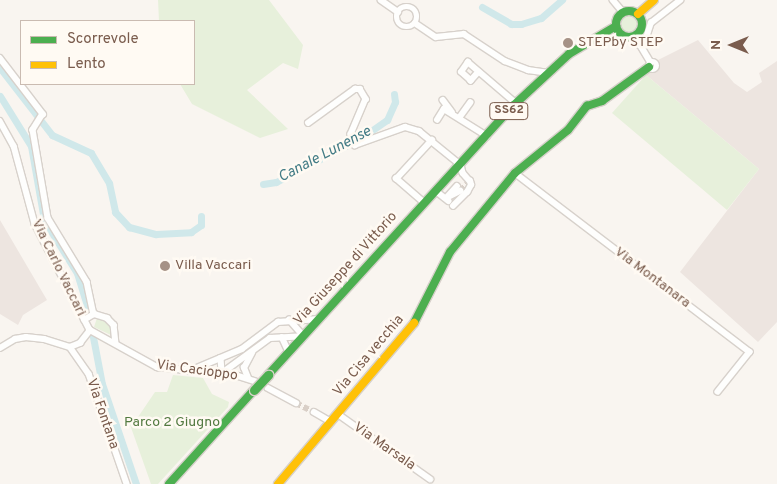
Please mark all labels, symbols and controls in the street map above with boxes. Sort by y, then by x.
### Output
legend [20,20,195,85]
north arrow [707,20,757,70]
text: Scorrevole [67,30,139,49]
place label: STEPby STEP [578,35,663,51]
marker: STEPby STEP [562,37,574,49]
text: N [708,40,725,50]
text: Lento [67,55,106,74]
road number: SS62 [489,102,529,120]
water label: Canale Lunense [275,123,375,187]
street label: Via Giuseppe di Vittorio [290,209,402,329]
street label: Via Carlo Vaccari [27,217,89,319]
street label: Via Montanara [611,244,693,312]
place label: Villa Vaccari [175,258,252,274]
marker: Villa Vaccari [159,260,171,272]
street label: Via Cisa vecchia [330,312,408,400]
street label: Via Cacioppo [155,357,239,385]
street label: Via Fontana [82,377,122,451]
park label: Parco 2 Giugno [124,415,220,431]
street label: Via Marsala [350,420,418,474]

